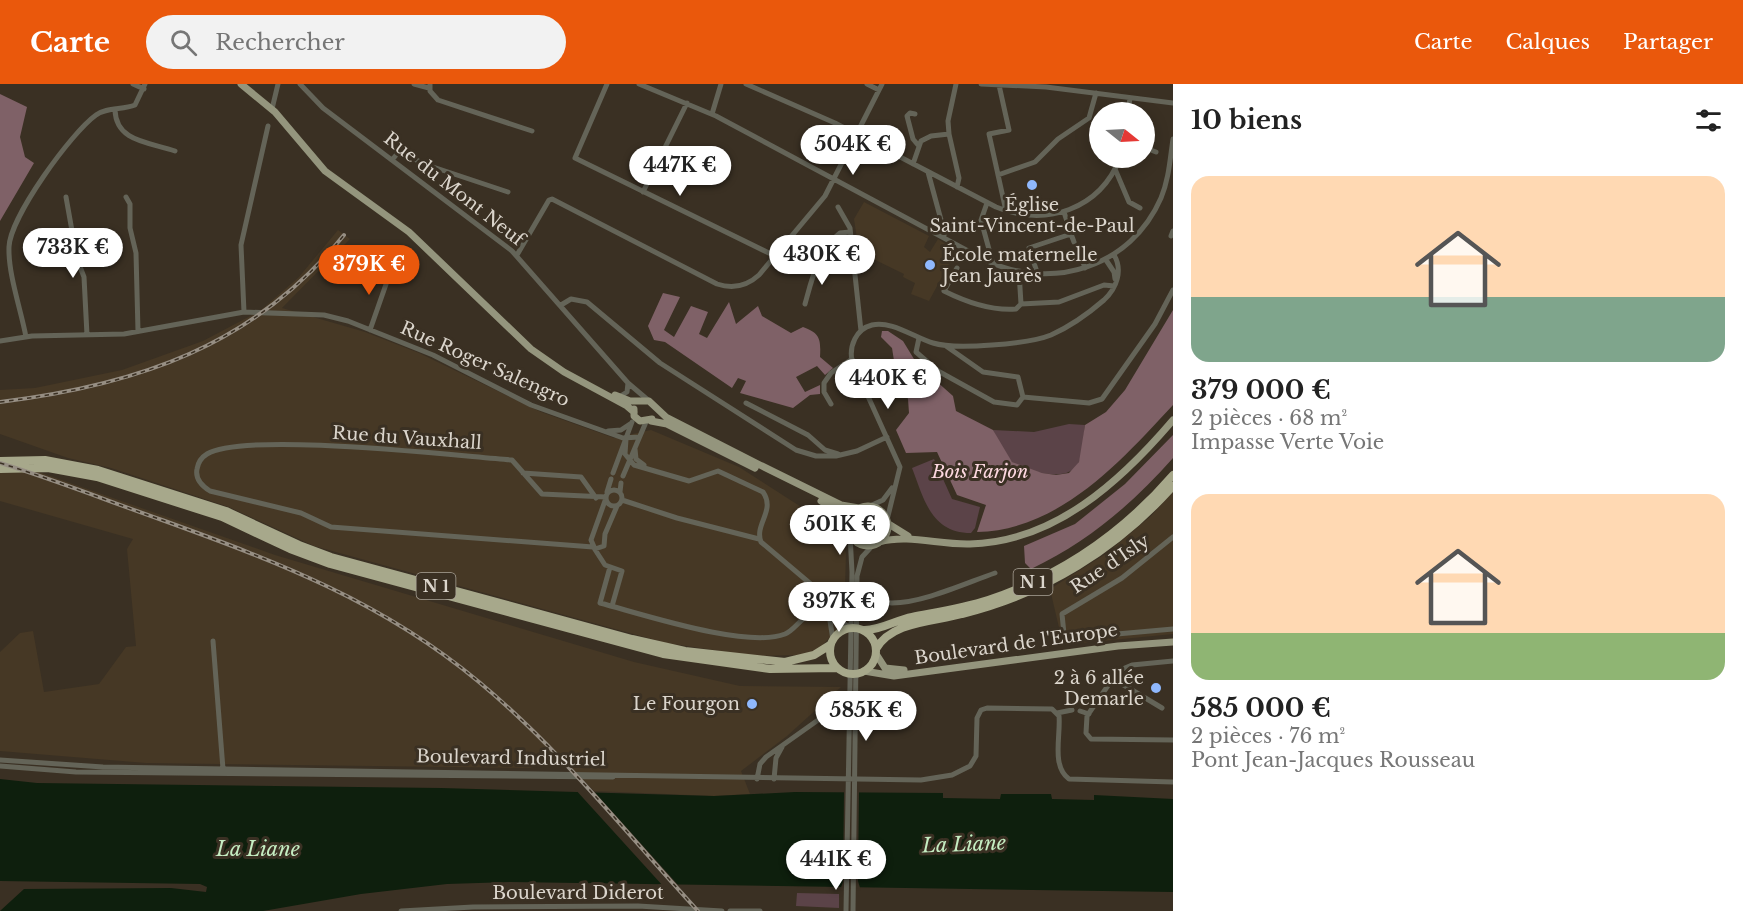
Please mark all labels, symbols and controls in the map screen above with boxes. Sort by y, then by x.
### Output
search box [146,15,566,69]
text: Carte [30,25,110,60]
icon: search [167,26,200,59]
text: Rechercher [215,29,345,56]
text: Carte [1414,29,1472,55]
text: Calques [1505,29,1590,55]
text: Partager [1623,29,1713,55]
north arrow [1089,102,1155,168]
map controls [1089,102,1155,168]
text: 10 biens [1191,104,1302,136]
icon: filters [1692,104,1725,137]
pin: 504K € [804,125,902,176]
street label: Rue du Mont Neuf [380,127,531,252]
text: 504K € [815,132,891,156]
pin: 447K € [631,146,729,197]
text: 447K € [643,153,717,177]
marker: Église Saint-Vincent-de-Paul [1025,178,1039,192]
place label: Église Saint-Vincent-de-Paul [929,193,1135,237]
icon: home [1404,215,1512,323]
pin: 733K € [24,228,122,279]
text: 733K € [37,235,109,259]
pin: 430K € [773,235,871,286]
text: 430K € [783,242,861,266]
place label: École maternelle Jean Jaurès [940,243,1098,287]
pin: 379K € [320,245,418,296]
text: 379K € [332,252,406,276]
marker: École maternelle Jean Jaurès [923,258,937,272]
street label: Rue Roger Salengro [397,317,573,411]
pin: 440K € [839,359,937,410]
text: 440K € [849,366,927,390]
text: 379 000 € [1191,374,1331,406]
text: 2 pièces · 68 m² [1191,406,1347,430]
street label: Rue du Vauxhall [332,422,483,454]
text: Impasse Verte Voie [1191,430,1384,454]
park label: Bois Farjon [931,461,1028,483]
pin: 501K € [791,505,889,556]
text: 501K € [804,512,876,536]
street label: Rue d'Isly [1066,529,1154,598]
icon: home [1404,533,1512,641]
road number: N 1 [1014,569,1052,595]
road number: N 1 [416,573,456,599]
pin: 397K € [790,582,888,633]
text: 397K € [802,589,876,613]
street label: Boulevard de l'Europe [913,619,1119,669]
place label: 2 à 6 allée Demarle [1054,667,1144,710]
marker: 2 à 6 allée Demarle [1149,681,1163,695]
pin: 585K € [817,691,915,742]
text: 585 000 € [1191,692,1331,724]
place label: Le Fourgon [633,693,740,715]
marker: Le Fourgon [745,697,759,711]
text: 585K € [829,698,903,722]
text: 2 pièces · 76 m² [1191,724,1345,748]
street label: Boulevard Industriel [416,745,606,771]
text: Pont Jean-Jacques Rousseau [1191,748,1475,772]
water label: La Liane [921,831,1006,857]
water label: La Liane [215,837,300,861]
pin: 441K € [787,840,885,891]
text: 441K € [800,847,872,871]
street label: Boulevard Diderot [492,882,664,904]

